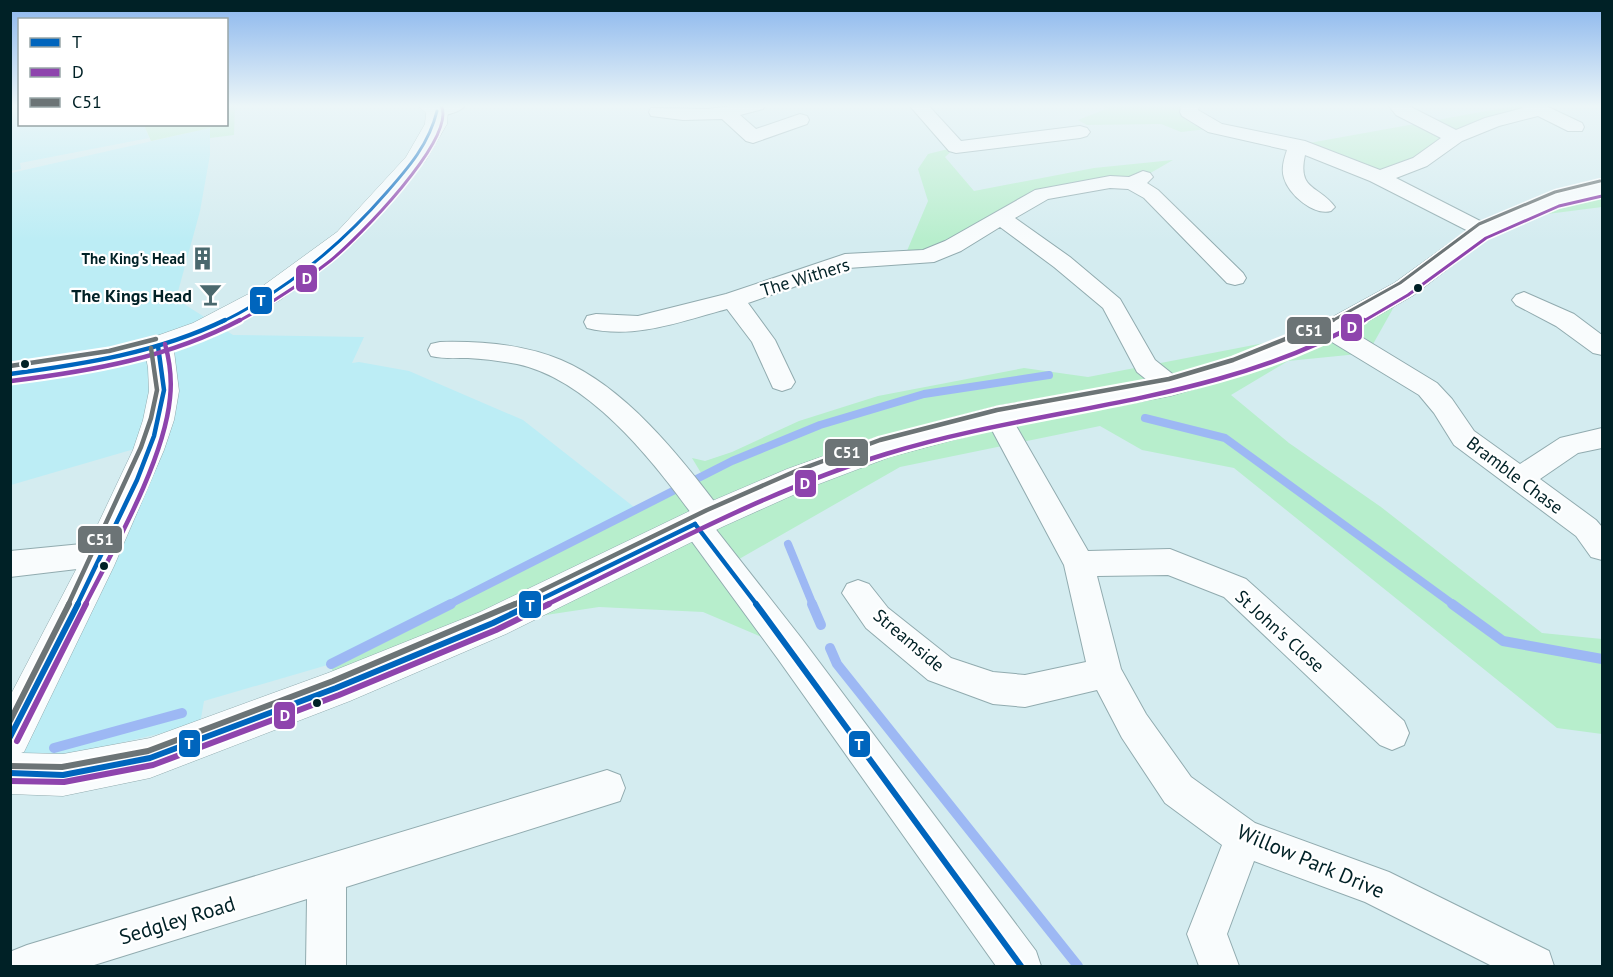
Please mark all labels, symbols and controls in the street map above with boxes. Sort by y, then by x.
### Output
legend [18,18,228,126]
text: T [72,30,82,53]
text: D [72,60,84,83]
text: C51 [72,90,102,113]
building icon: The King's Head [190,245,216,271]
place label: The King's Head [82,249,185,268]
street label: The Withers [758,253,852,301]
line badge: D [295,264,318,293]
text: D [302,268,312,288]
bar icon: The Kings Head [197,282,223,308]
unlabelled marker [1412,282,1424,294]
place label: The Kings Head [71,284,192,307]
line badge: T [249,286,273,315]
text: T [256,290,266,310]
line badge: D [1340,313,1363,342]
line badge: C51 [1286,316,1332,345]
text: D [1347,317,1357,337]
text: C51 [1295,320,1323,340]
unlabelled marker [19,358,31,370]
street label: Bramble Chase [1462,431,1568,519]
line badge: C51 [824,438,869,467]
text: C51 [833,442,861,462]
line badge: D [794,469,817,498]
text: D [800,473,810,493]
line badge: C51 [77,525,123,554]
text: C51 [86,529,114,549]
unlabelled marker [98,560,110,572]
street label: St John's Close [1231,585,1329,677]
line badge: T [518,590,542,619]
text: T [525,595,535,615]
street label: Streamside [869,604,949,676]
unlabelled marker [311,697,323,709]
line badge: D [273,701,296,730]
text: D [280,705,290,725]
line badge: T [178,729,201,758]
line badge: T [848,730,871,758]
text: T [184,733,194,753]
text: T [854,734,864,754]
street label: Willow Park Drive [1233,818,1389,904]
street label: Sedgley Road [116,890,238,950]

